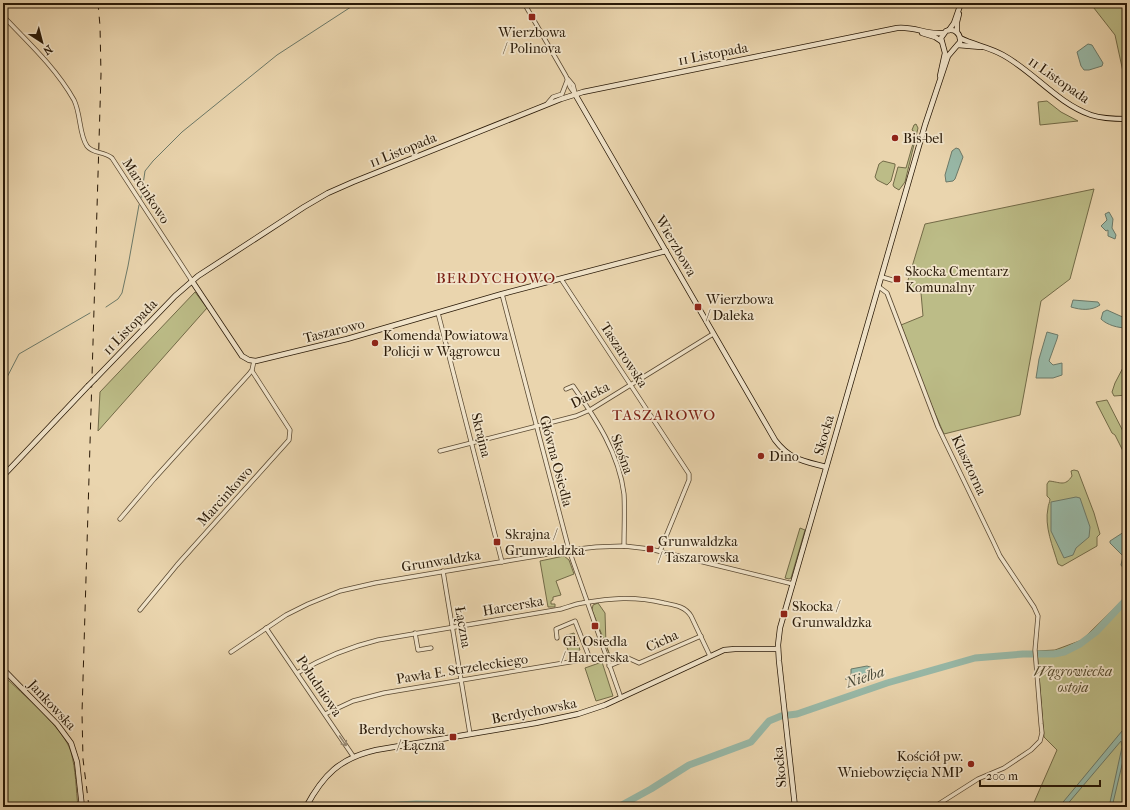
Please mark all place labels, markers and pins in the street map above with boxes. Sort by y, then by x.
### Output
marker: Wierzbowa / Polinova [527,12,537,22]
place label: Wierzbowa / Polinova [497,24,566,57]
place label: Bis-bel [903,130,943,147]
marker: Bis-bel [890,133,900,143]
place label: Skocka Cmentarz Komunalny [905,263,1009,296]
marker: Skocka Cmentarz Komunalny [892,274,902,284]
place label: Wierzbowa / Daleka [705,291,774,324]
marker: Wierzbowa / Daleka [693,302,703,312]
place label: Komenda Powiatowa Policji w Wągrowcu [383,327,509,360]
marker: Komenda Powiatowa Policji w Wągrowcu [370,338,380,348]
place label: Dino [769,448,799,465]
marker: Dino [756,451,766,461]
place label: Skrajna / Grunwaldzka [505,526,585,559]
place label: Grunwaldzka / Taszarowska [657,533,739,566]
marker: Skrajna / Grunwaldzka [492,537,502,547]
marker: Grunwaldzka / Taszarowska [645,544,655,554]
place label: Skocka / Grunwaldzka [792,598,872,631]
marker: Skocka / Grunwaldzka [779,609,789,619]
marker: Gł. Osiedla / Harcerska [590,621,600,631]
place label: Gł. Osiedla / Harcerska [560,633,629,666]
place label: Berdychowska / Łączna [359,721,446,754]
marker: Berdychowska / Łączna [448,732,458,742]
place label: Kościół pw. Wniebowzięcia NMP [837,748,964,781]
marker: Kościół pw. Wniebowzięcia NMP [966,759,976,769]

